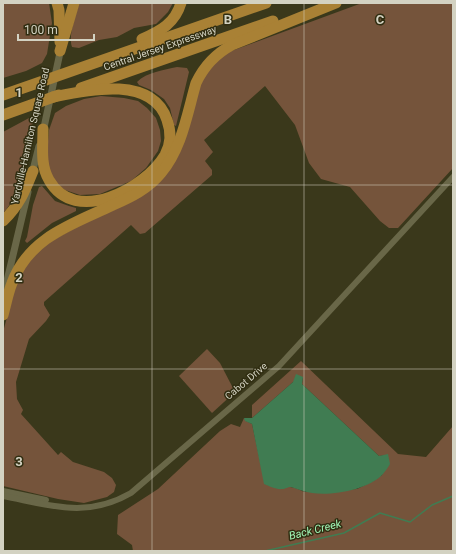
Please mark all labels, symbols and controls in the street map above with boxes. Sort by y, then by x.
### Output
text: B [224,12,232,27]
text: C [376,12,385,27]
scale bar [18,16,94,42]
text: 100 m [24,23,58,37]
street label: Central Jersey Expressway [102,23,218,73]
street label: Yardville-Hamilton Square Road [9,67,51,205]
text: 1 [15,85,23,100]
text: 2 [15,270,23,285]
street label: Cabot Drive [223,360,269,402]
text: 3 [15,454,23,469]
water label: Back Creek [288,517,343,543]

